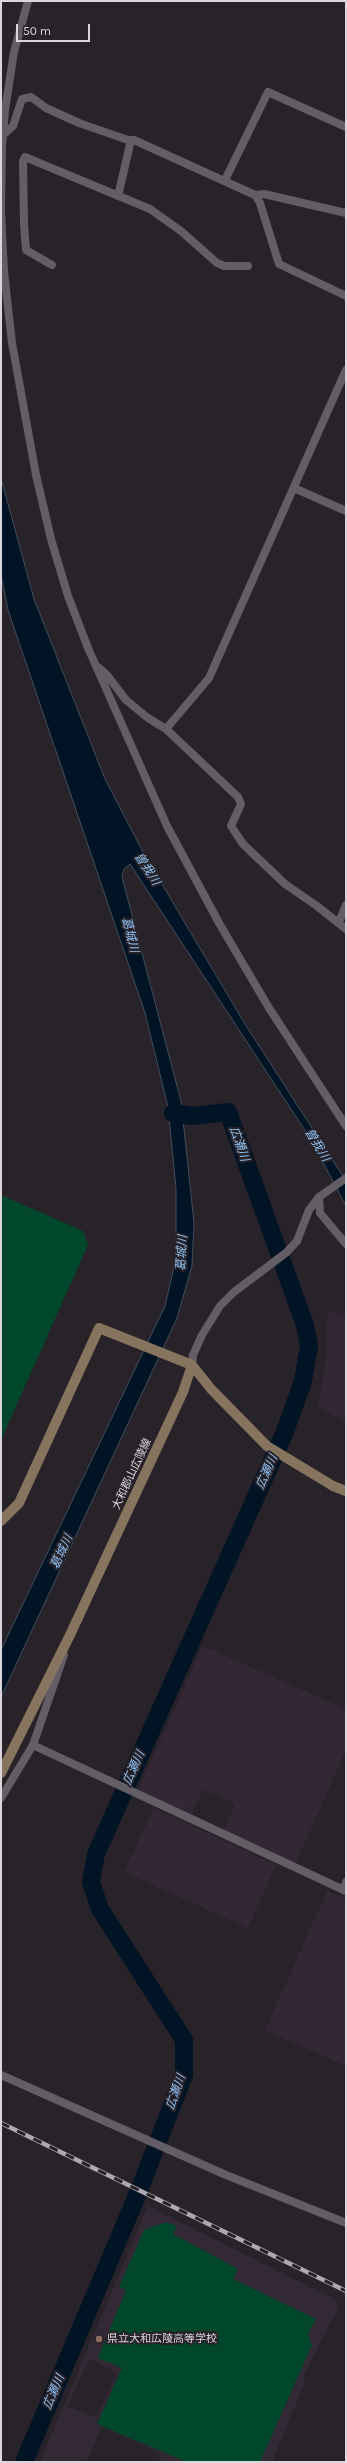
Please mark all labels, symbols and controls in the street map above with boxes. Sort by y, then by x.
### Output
scale bar [18,16,92,42]
text: 50 m [23,24,51,38]
water label: 曽我川 [131,850,163,888]
water label: 葛城川 [119,916,141,954]
water label: 広瀬川 [226,1125,252,1163]
water label: 曽我川 [302,1126,332,1164]
water label: 葛城川 [174,1235,190,1271]
street label: 大和郡山広陵線 [110,1436,154,1512]
water label: 広瀬川 [253,1453,281,1491]
water label: 葛城川 [48,1533,76,1571]
water label: 広瀬川 [120,1749,148,1787]
water label: 広瀬川 [163,2073,189,2111]
place label: 県立大和広陵高等学校 [107,2332,217,2346]
marker: 県立大和広陵高等学校 [94,2334,104,2344]
water label: 広瀬川 [40,2373,68,2411]

